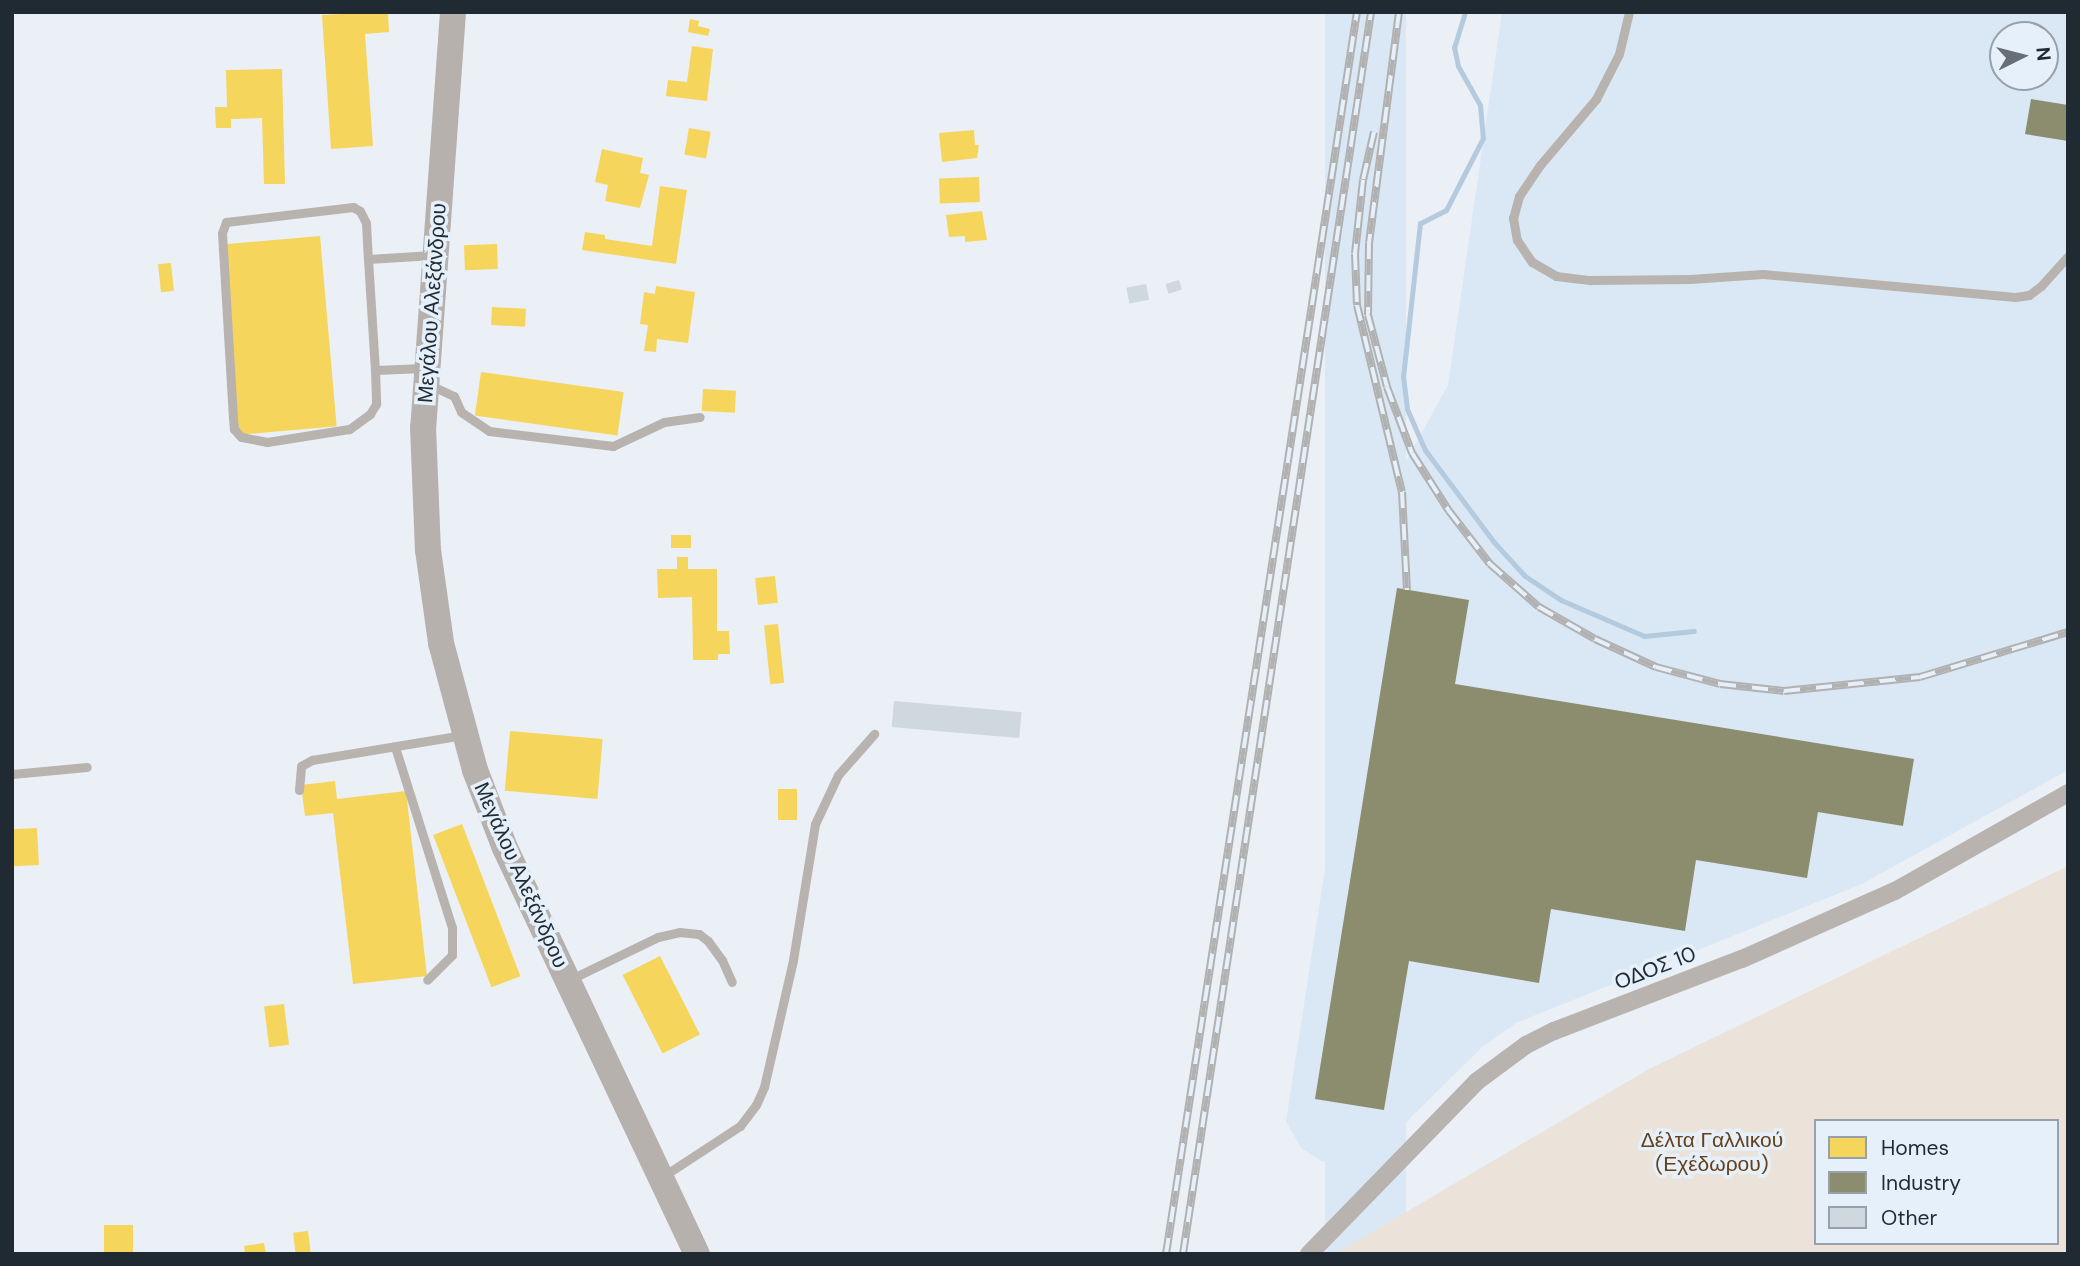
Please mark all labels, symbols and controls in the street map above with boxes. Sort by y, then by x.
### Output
north arrow [1989,21,2059,91]
text: N [2030,46,2057,62]
street label: Μεγάλου Αλεξάνδρου [412,202,452,404]
street label: Μεγάλου Αλεξάνδρου [469,778,573,972]
street label: ΟΔΟΣ 10 [1611,941,1699,995]
legend [1814,1119,2059,1245]
park label: Δέλτα Γαλλικού (Εχέδωρου) [1641,1127,1783,1177]
text: Homes [1881,1134,1949,1162]
text: Industry [1881,1169,1961,1197]
text: Other [1881,1204,1937,1232]

